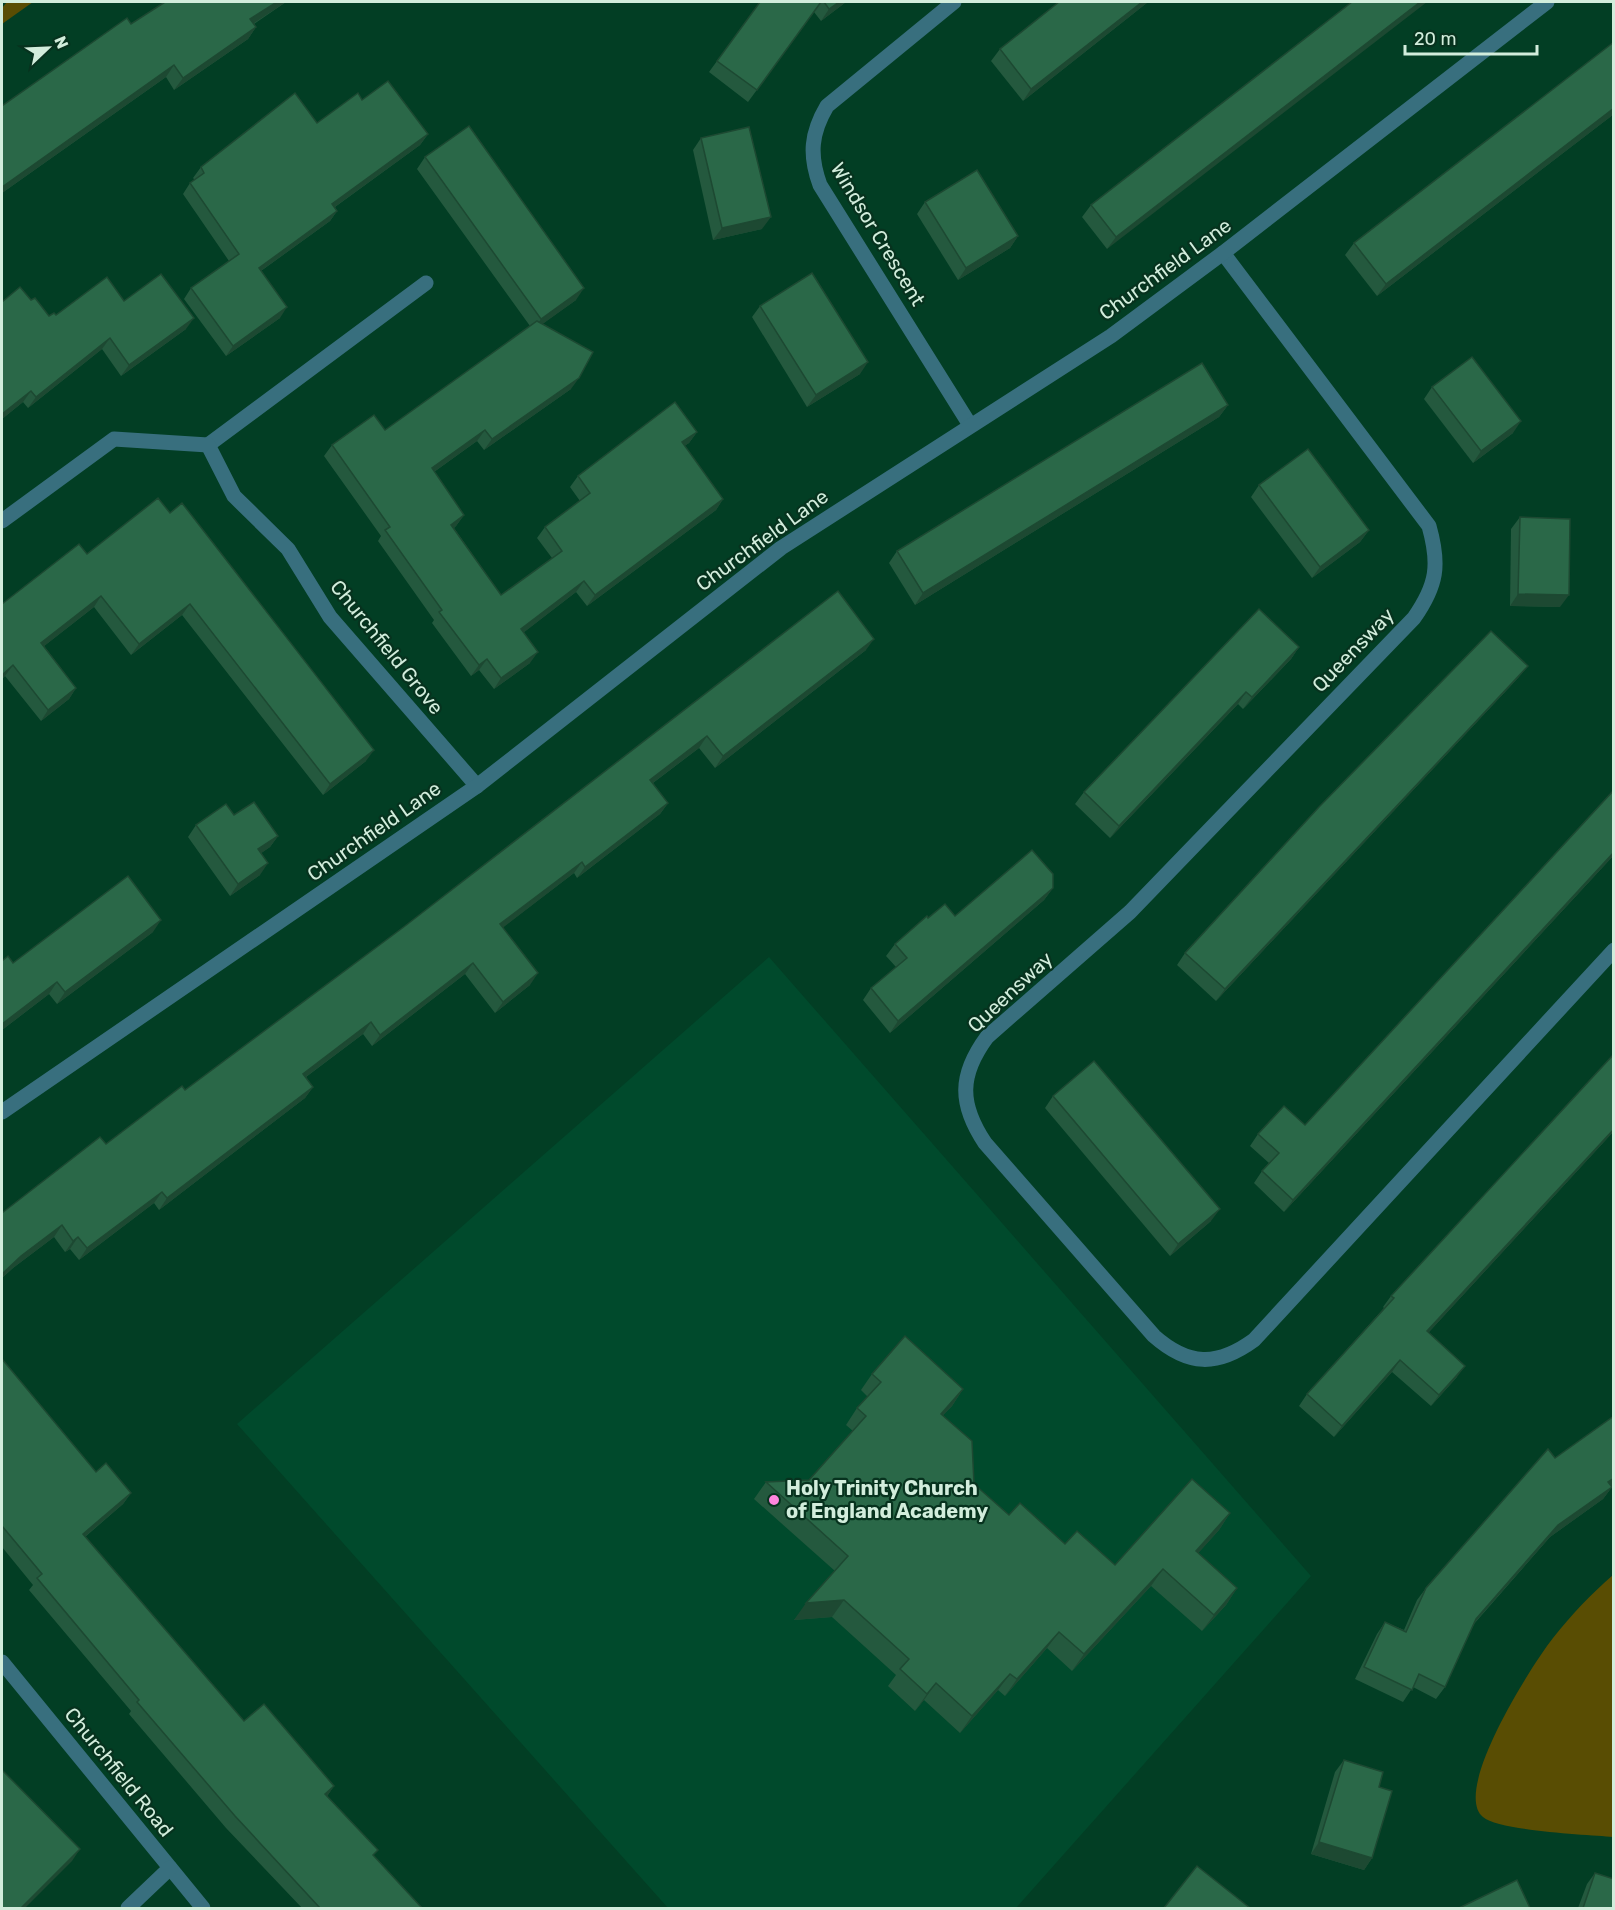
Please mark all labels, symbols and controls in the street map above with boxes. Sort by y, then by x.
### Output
north arrow [18,18,78,78]
scale bar [1405,18,1537,56]
text: 20 m [1414,28,1456,50]
text: N [50,33,72,51]
street label: Windsor Crescent [826,158,930,310]
street label: Churchfield Lane [1094,213,1236,325]
street label: Churchfield Lane [691,484,833,596]
street label: Churchfield Grove [325,575,449,719]
street label: Queensway [1307,603,1399,697]
street label: Churchfield Lane [303,776,445,886]
street label: Queensway [962,947,1058,1037]
place label: Holy Trinity Church of England Academy [786,1476,988,1523]
marker: Holy Trinity Church of England Academy [767,1493,781,1507]
street label: Churchfield Road [60,1703,178,1841]

